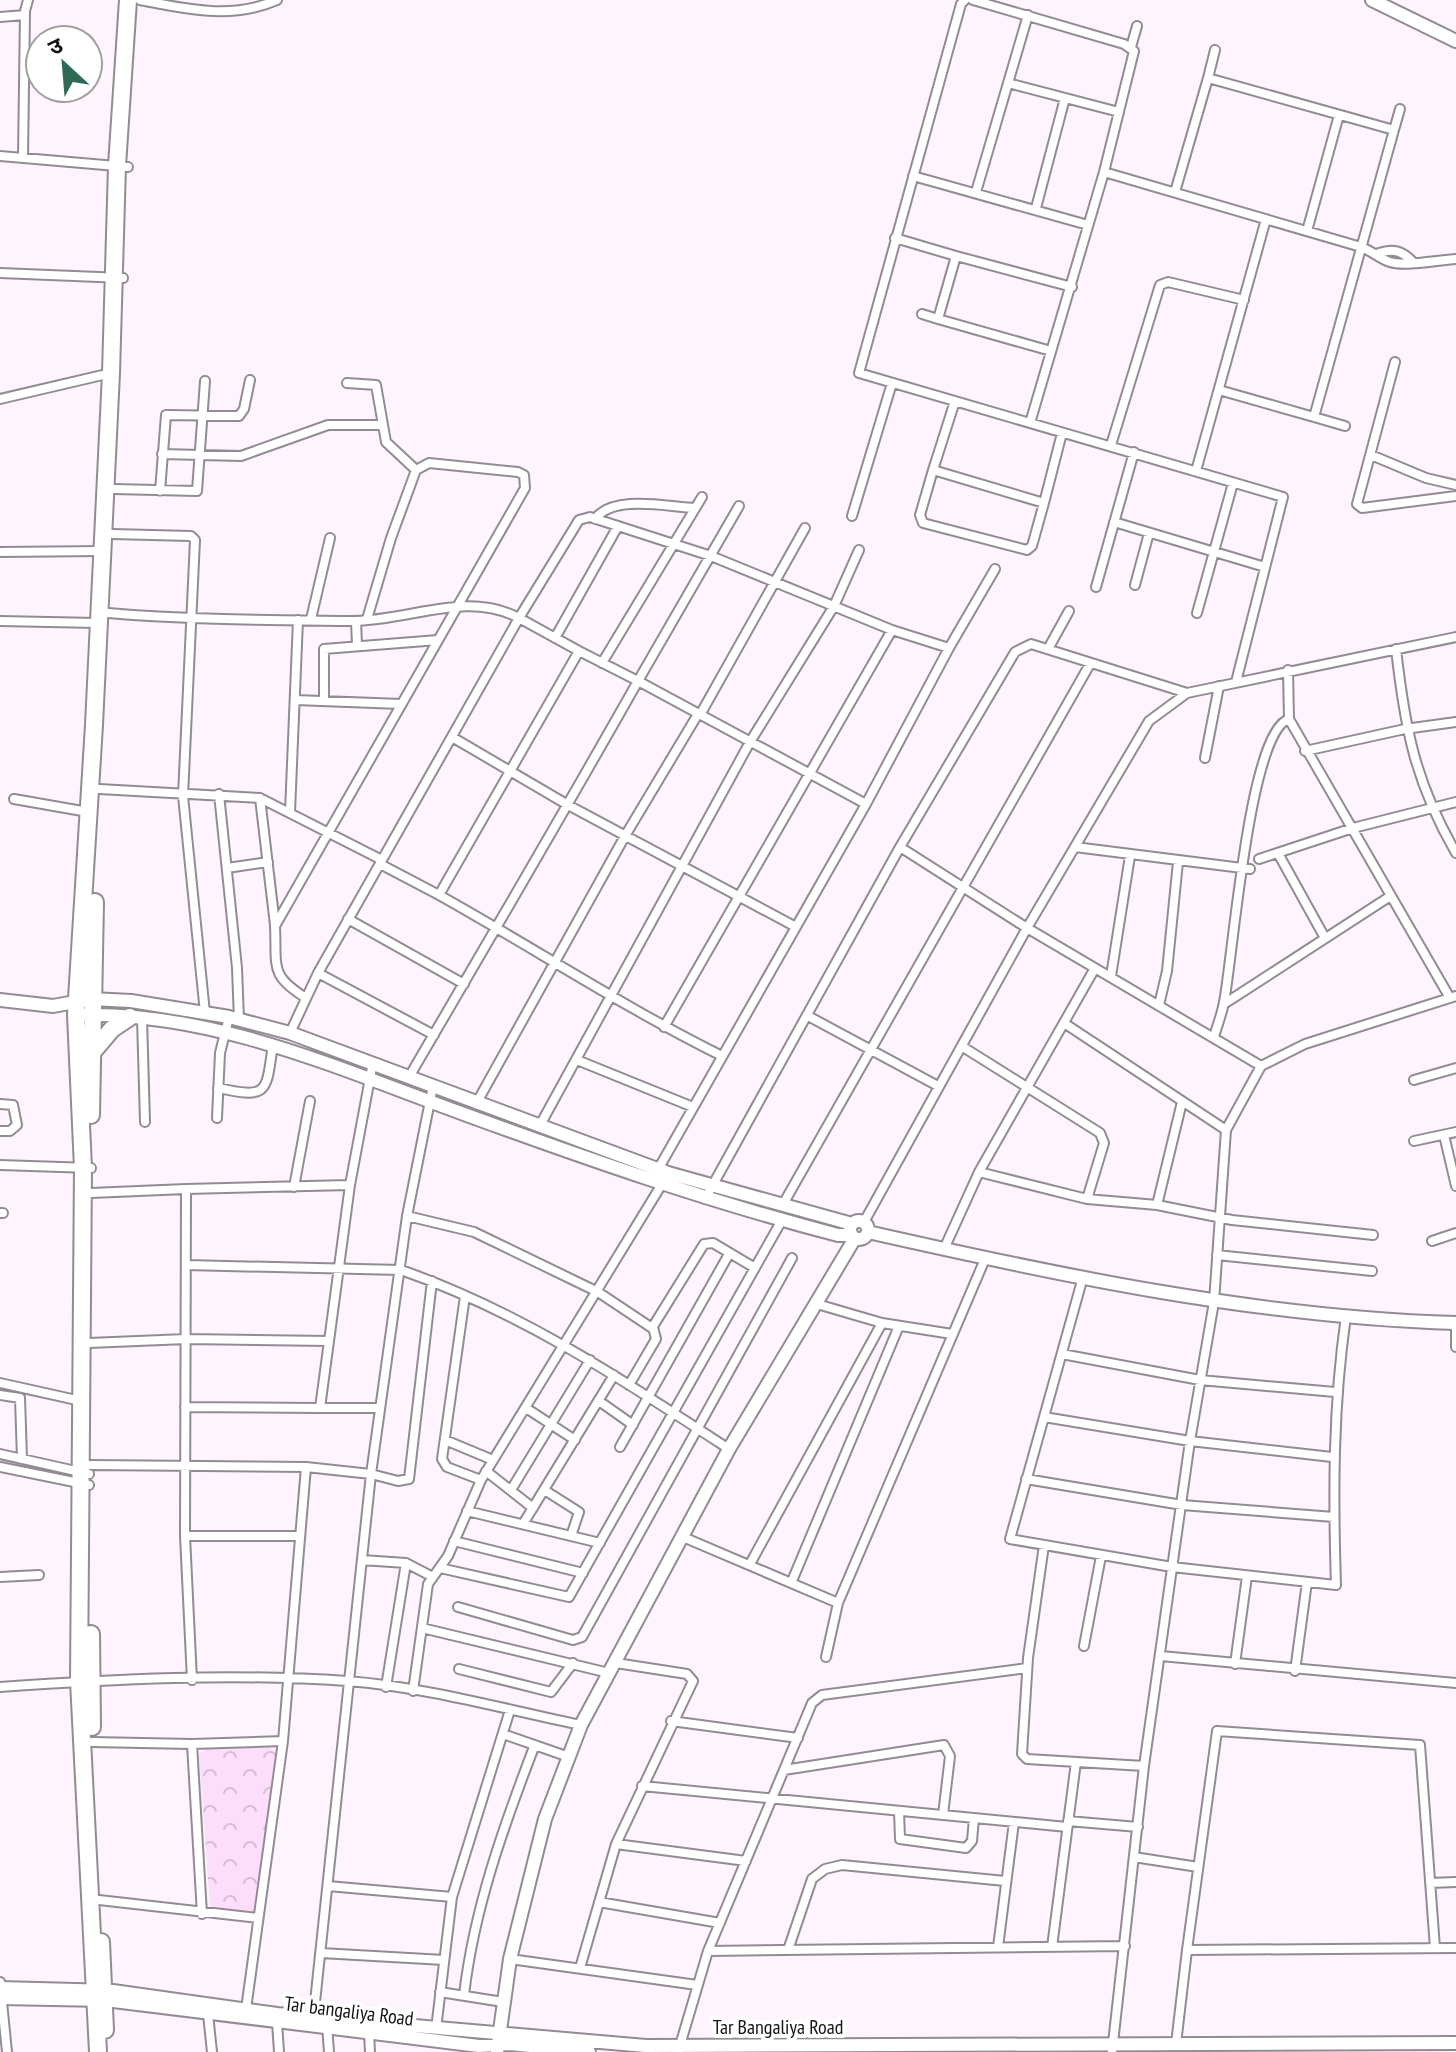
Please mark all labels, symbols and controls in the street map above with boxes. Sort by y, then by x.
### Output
north arrow [24,24,104,104]
text: उ [43,30,68,61]
street label: Tar bangaliya Road [283,1990,415,2032]
street label: Tar Bangaliya Road [713,2014,843,2040]

